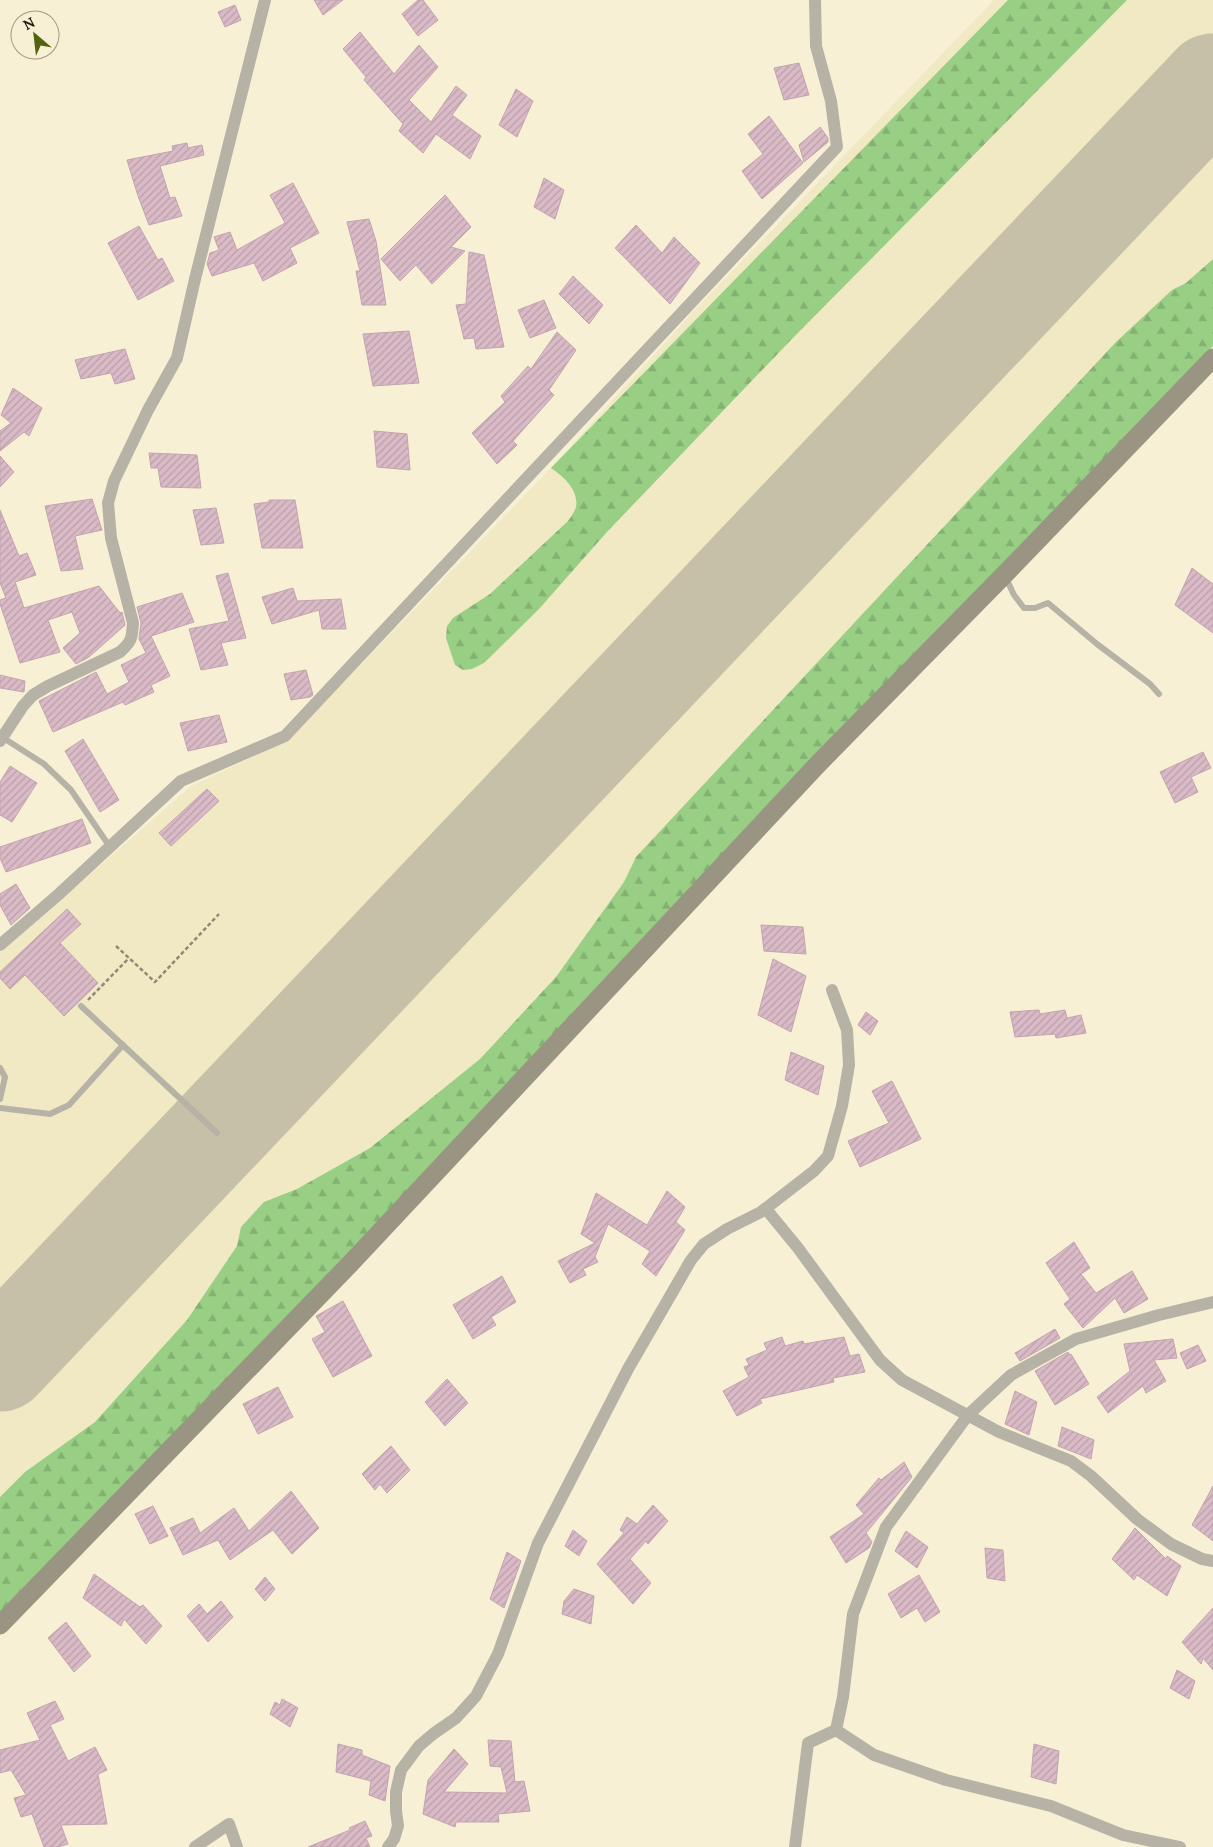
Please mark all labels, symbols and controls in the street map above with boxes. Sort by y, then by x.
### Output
north arrow [10,10,60,60]
text: N [20,13,38,34]

